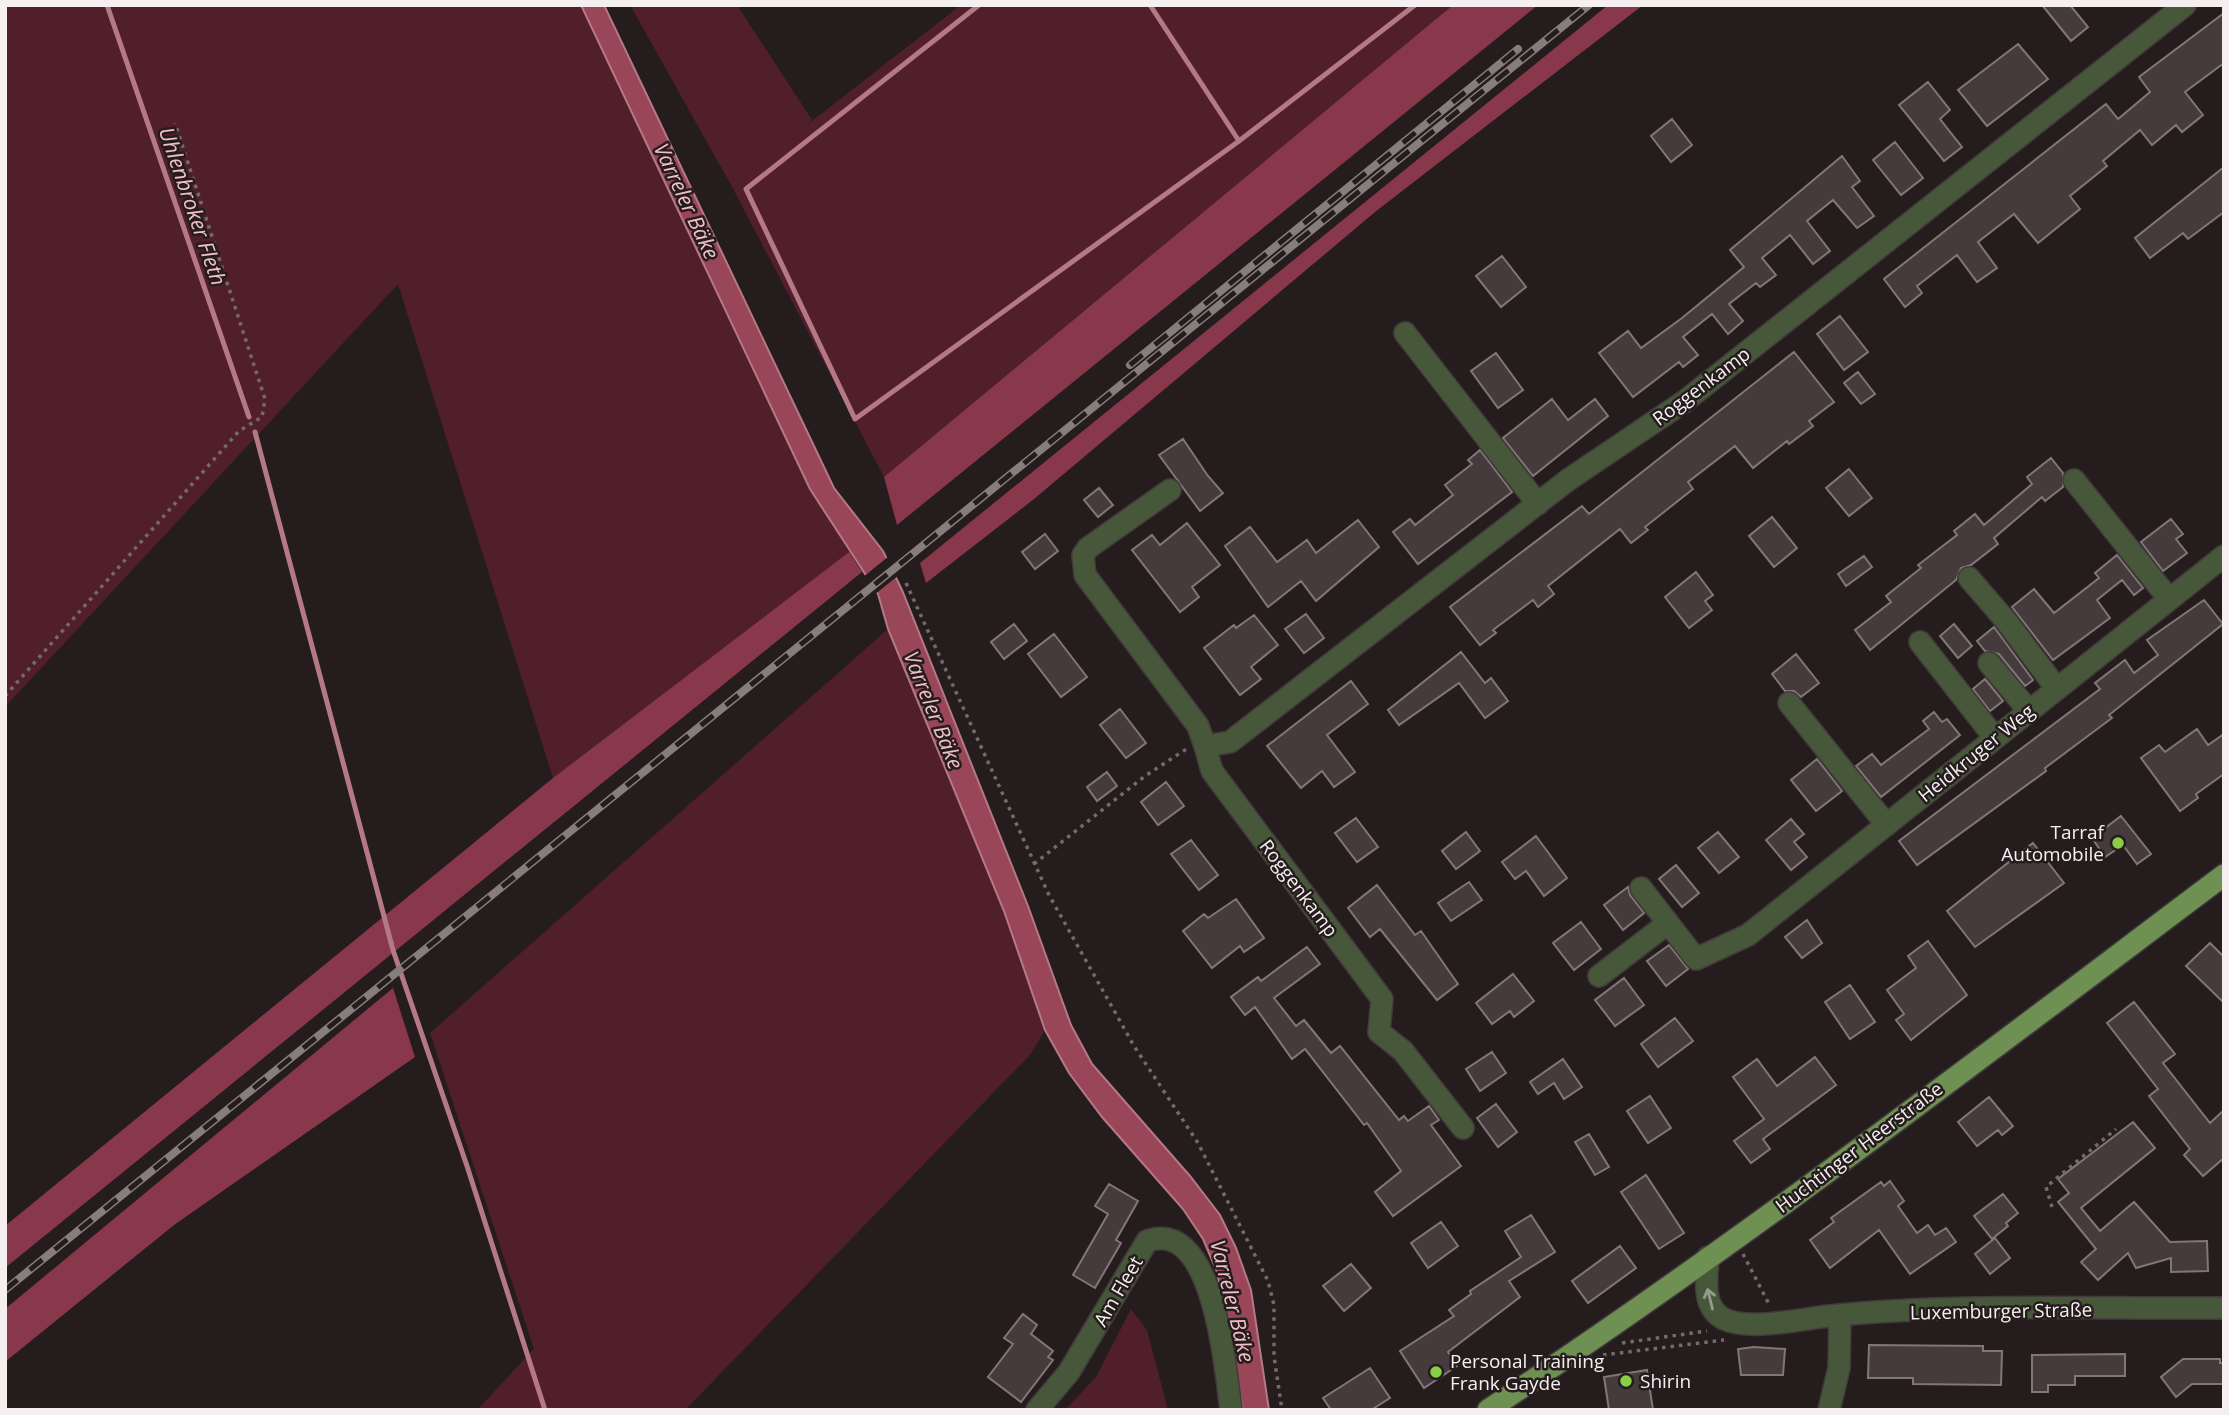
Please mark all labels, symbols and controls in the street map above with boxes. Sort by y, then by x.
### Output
water label: Uhlenbroker Fleth [153,123,233,289]
water label: Varreler Bäke [648,138,726,264]
street label: Roggenkamp [1647,341,1755,431]
water label: Varreler Bäke [898,647,970,773]
street label: Heidkruger Weg [1912,698,2040,808]
place label: Tarraf Automobile [2001,819,2106,867]
street label: Roggenkamp [1254,834,1344,942]
marker: Tarraf Automobile [2110,835,2126,851]
street label: Huchtinger Heerstraße [1770,1076,1948,1218]
water label: Varreler Bäke [1204,1237,1262,1365]
street label: Am Fleet [1087,1251,1149,1331]
one-way arrow [1703,1288,1716,1310]
street label: Luxemburger Straße [1910,1296,2092,1326]
place label: Personal Training Frank Gayde [1450,1348,1604,1396]
marker: Personal Training Frank Gayde [1428,1364,1444,1380]
place label: Shirin [1640,1368,1691,1394]
marker: Shirin [1618,1373,1634,1389]

